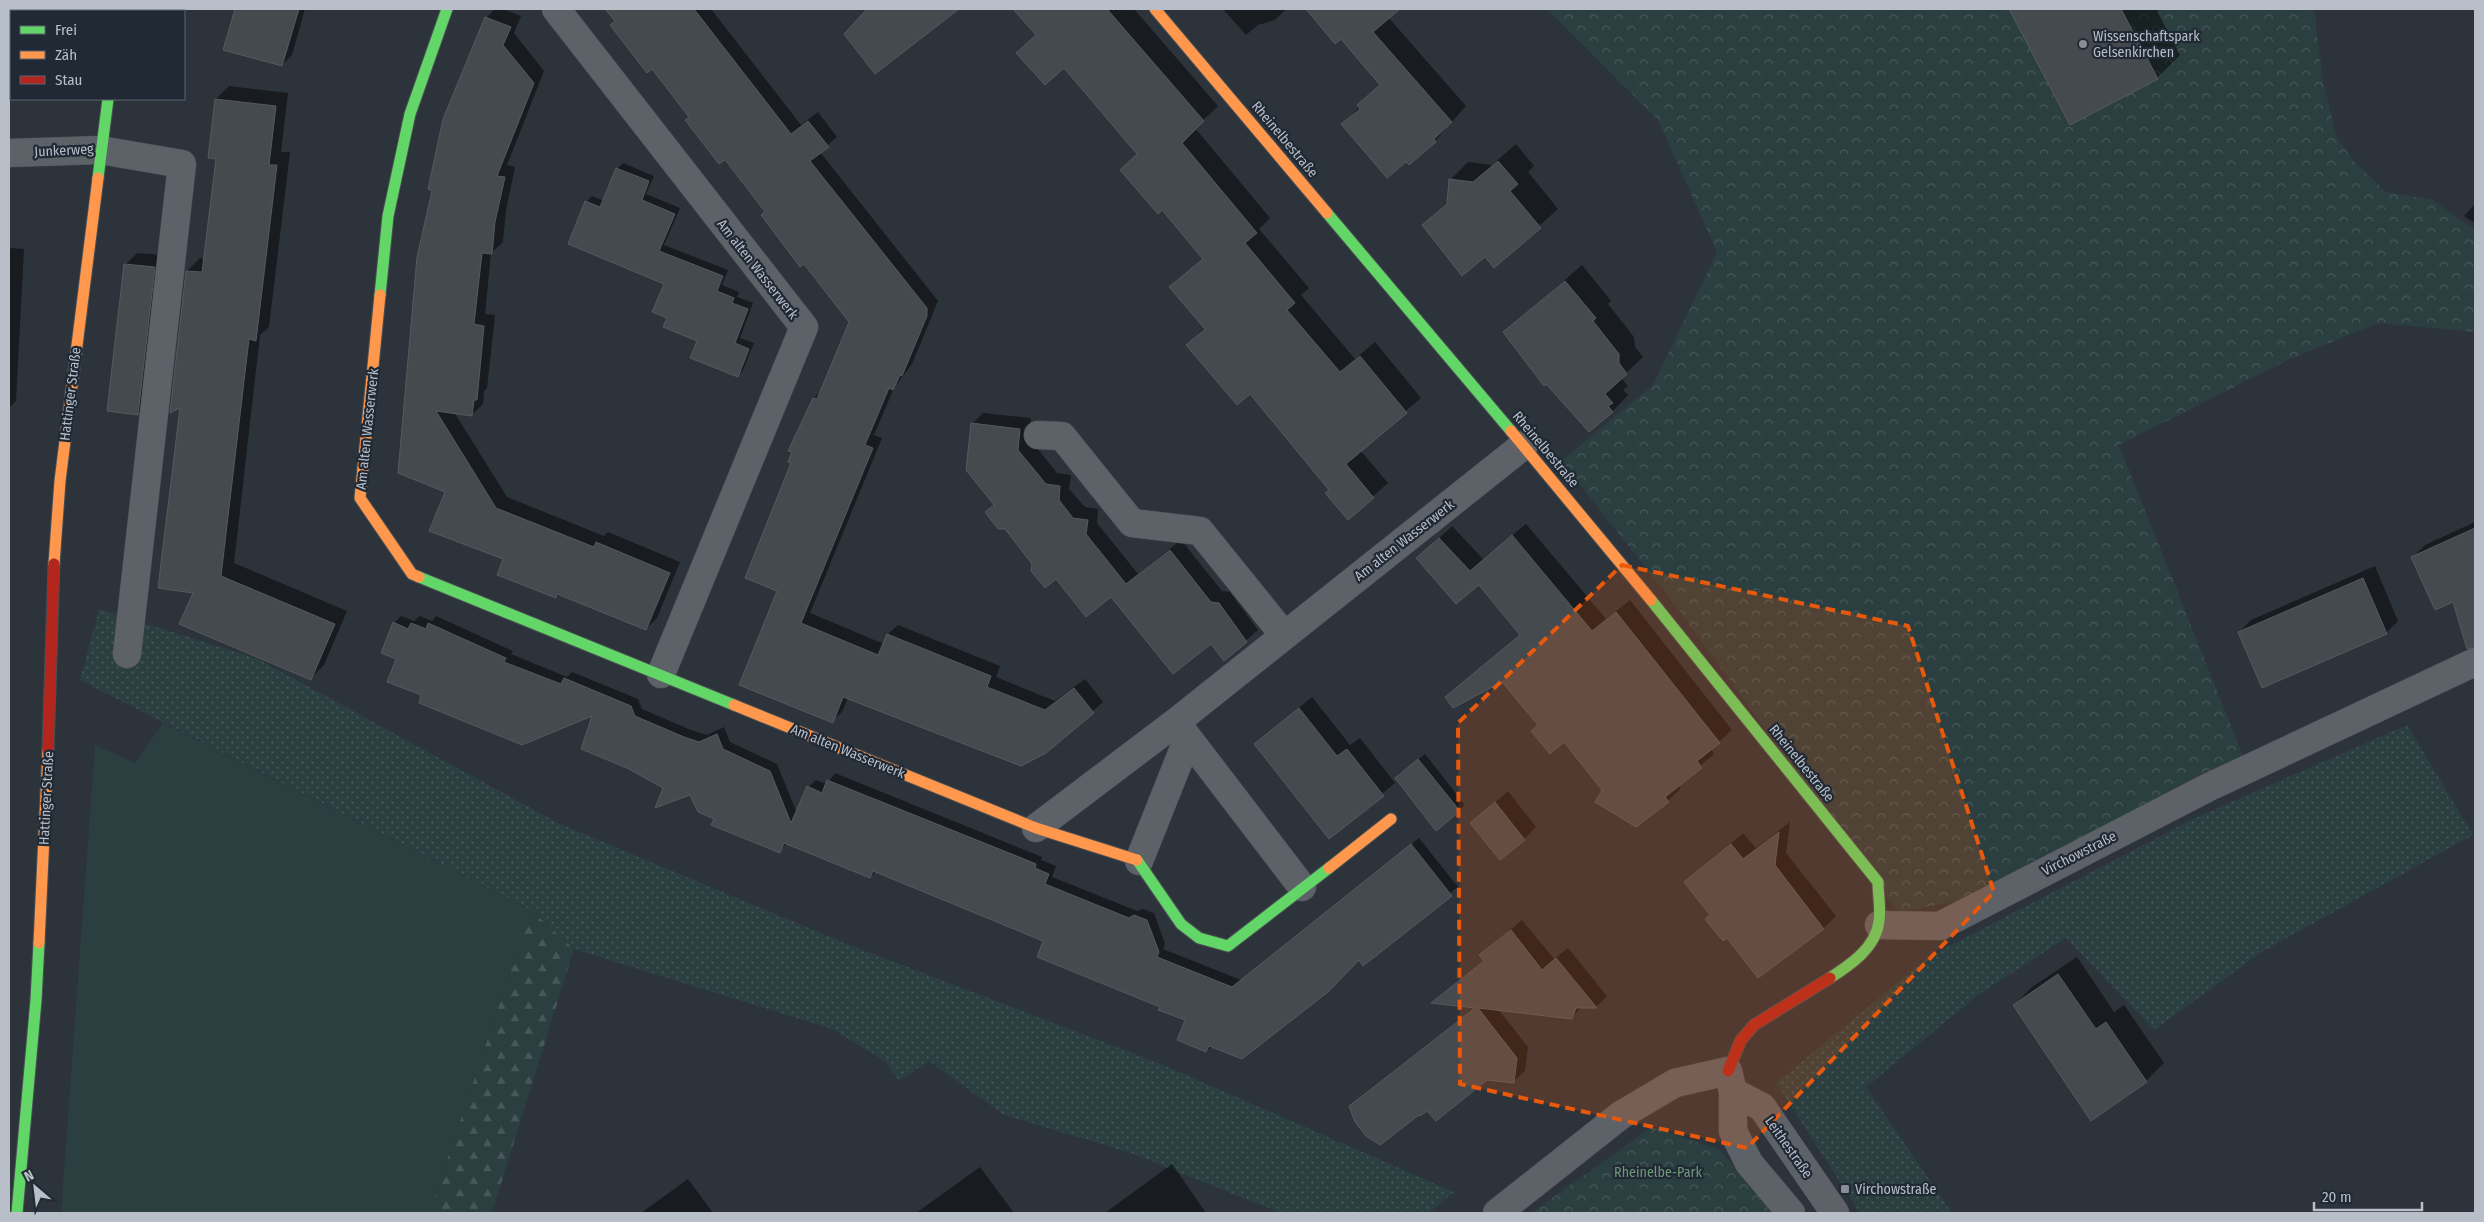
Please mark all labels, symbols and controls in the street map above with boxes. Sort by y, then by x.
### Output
legend [10,10,185,100]
text: Frei [55,21,77,39]
place label: Wissenschaftspark Gelsenkirchen [2093,28,2200,61]
marker: Wissenschaftspark Gelsenkirchen [2077,38,2089,50]
text: Zäh [55,46,77,64]
text: Stau [55,71,82,89]
street label: Rheinelbestraße [1248,98,1321,181]
street label: Junkerweg [34,140,95,161]
street label: Am alten Wasserwerk [713,216,802,323]
street label: Hattinger Straße [56,346,85,442]
street label: Am alten Wasserwerk [353,367,382,490]
street label: Rheinelbestraße [1509,408,1582,491]
street label: Am alten Wasserwerk [1351,496,1458,585]
street label: Am alten Wasserwerk [788,721,908,782]
street label: Rheinelbestraße [1765,721,1838,805]
street label: Hattinger Straße [36,751,57,845]
street label: Virchowstraße [2039,827,2119,879]
street label: Leithestraße [1761,1113,1816,1182]
north arrow [10,1162,60,1212]
park label: Rheinelbe-Park [1614,1164,1702,1181]
text: N [21,1166,37,1185]
scale bar [2314,1180,2422,1212]
place label: Virchowstraße [1855,1181,1936,1198]
marker: Virchowstraße [1839,1183,1851,1195]
text: 20 m [2322,1188,2352,1206]

